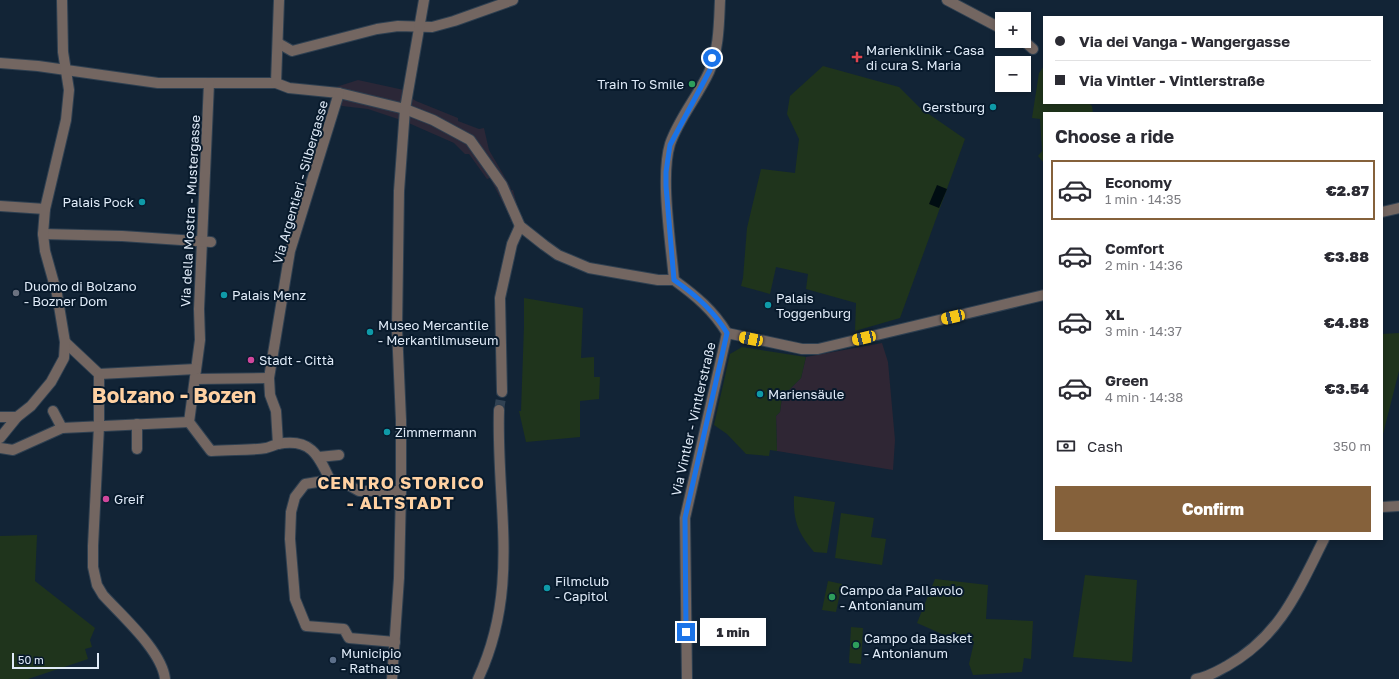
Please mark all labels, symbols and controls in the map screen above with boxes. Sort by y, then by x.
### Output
map controls [995,12,1031,92]
button: + [995,12,1031,48]
text: Via dei Vanga - Wangergasse [1079,32,1290,50]
place label: Marienklinik - Casa di cura S. Maria [866,42,984,73]
route start [703,49,721,67]
marker: Marienklinik - Casa di cura S. Maria [851,51,863,63]
button: − [995,56,1031,92]
text: Via Vintler - Vintlerstraße [1079,71,1265,89]
place label: Train To Smile [597,76,684,92]
marker: Train To Smile [687,79,697,89]
street label: Via Argentieri - Silbergasse [269,98,331,266]
place label: Gerstburg [922,99,985,115]
marker: Gerstburg [988,102,998,112]
street label: Via della Mostra - Mustergasse [177,115,203,307]
text: Choose a ride [1055,125,1174,147]
icon: car [1057,172,1093,208]
text: Economy [1105,173,1172,191]
text: €2.87 [1326,181,1369,199]
text: 1 min · 14:35 [1105,191,1181,207]
place label: Palais Pock [63,194,135,210]
marker: Palais Pock [137,197,147,207]
icon: car [1057,238,1093,274]
text: Comfort [1105,239,1164,257]
text: €3.88 [1324,247,1369,265]
text: 2 min · 14:36 [1105,257,1183,273]
place label: Duomo di Bolzano - Bozner Dom [24,278,137,309]
place label: Palais Menz [232,287,307,303]
marker: Duomo di Bolzano - Bozner Dom [11,288,21,298]
marker: Palais Menz [219,290,229,300]
place label: Palais Toggenburg [776,290,851,321]
marker: Palais Toggenburg [763,300,773,310]
icon: car [1057,304,1093,340]
text: XL [1105,305,1124,323]
car [940,308,966,326]
text: €4.88 [1324,313,1369,331]
place label: Museo Mercantile - Merkantilmuseum [378,317,498,348]
text: 3 min · 14:37 [1105,323,1182,339]
marker: Museo Mercantile - Merkantilmuseum [365,327,375,337]
car [851,329,877,347]
car [738,331,764,347]
street label: Via Vintler - Vintlerstraße [667,340,719,498]
place label: Stadt - Città [259,352,334,368]
marker: Stadt - Città [246,355,256,365]
icon: car [1057,370,1093,406]
text: Green [1105,371,1148,389]
text: €3.54 [1325,379,1369,397]
district label: Bolzano - Bozen [92,382,256,408]
place label: Mariensäule [768,386,844,402]
marker: Mariensäule [755,389,765,399]
text: 4 min · 14:38 [1105,389,1183,405]
place label: Zimmermann [395,424,477,440]
marker: Zimmermann [382,427,392,437]
icon: cash [1055,435,1077,457]
text: Cash [1087,437,1123,455]
text: 350 m [1333,438,1371,454]
district label: CENTRO STORICO - ALTSTADT [317,472,485,513]
button: Confirm [1055,486,1371,532]
place label: Greif [114,491,144,507]
marker: Greif [101,494,111,504]
place label: Filmclub - Capitol [555,573,609,604]
place label: Campo da Pallavolo - Antonianum [840,582,963,613]
marker: Filmclub - Capitol [542,583,552,593]
marker: Campo da Pallavolo - Antonianum [827,592,837,602]
callout: 1 min [700,618,766,646]
route end [677,623,695,641]
text: 1 min [716,624,750,640]
place label: Campo da Basket - Antonianum [864,630,972,661]
marker: Campo da Basket - Antonianum [851,640,861,650]
place label: Municipio - Rathaus [341,645,402,676]
scale bar [12,651,99,670]
text: 50 m [18,653,44,666]
marker: Municipio - Rathaus [328,655,338,665]

